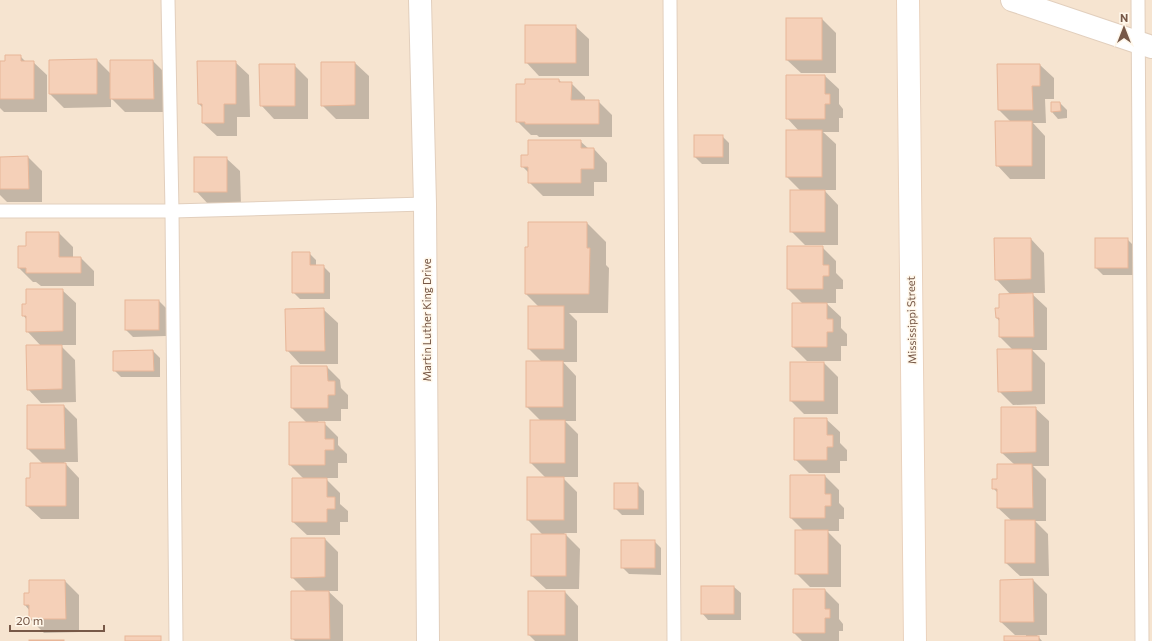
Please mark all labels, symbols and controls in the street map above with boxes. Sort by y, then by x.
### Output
north arrow [1104,8,1144,48]
text: N [1120,11,1128,24]
street label: Martin Luther King Drive [420,258,433,382]
street label: Mississippi Street [904,275,918,364]
scale bar [10,607,104,633]
text: 20 m [16,613,43,627]

